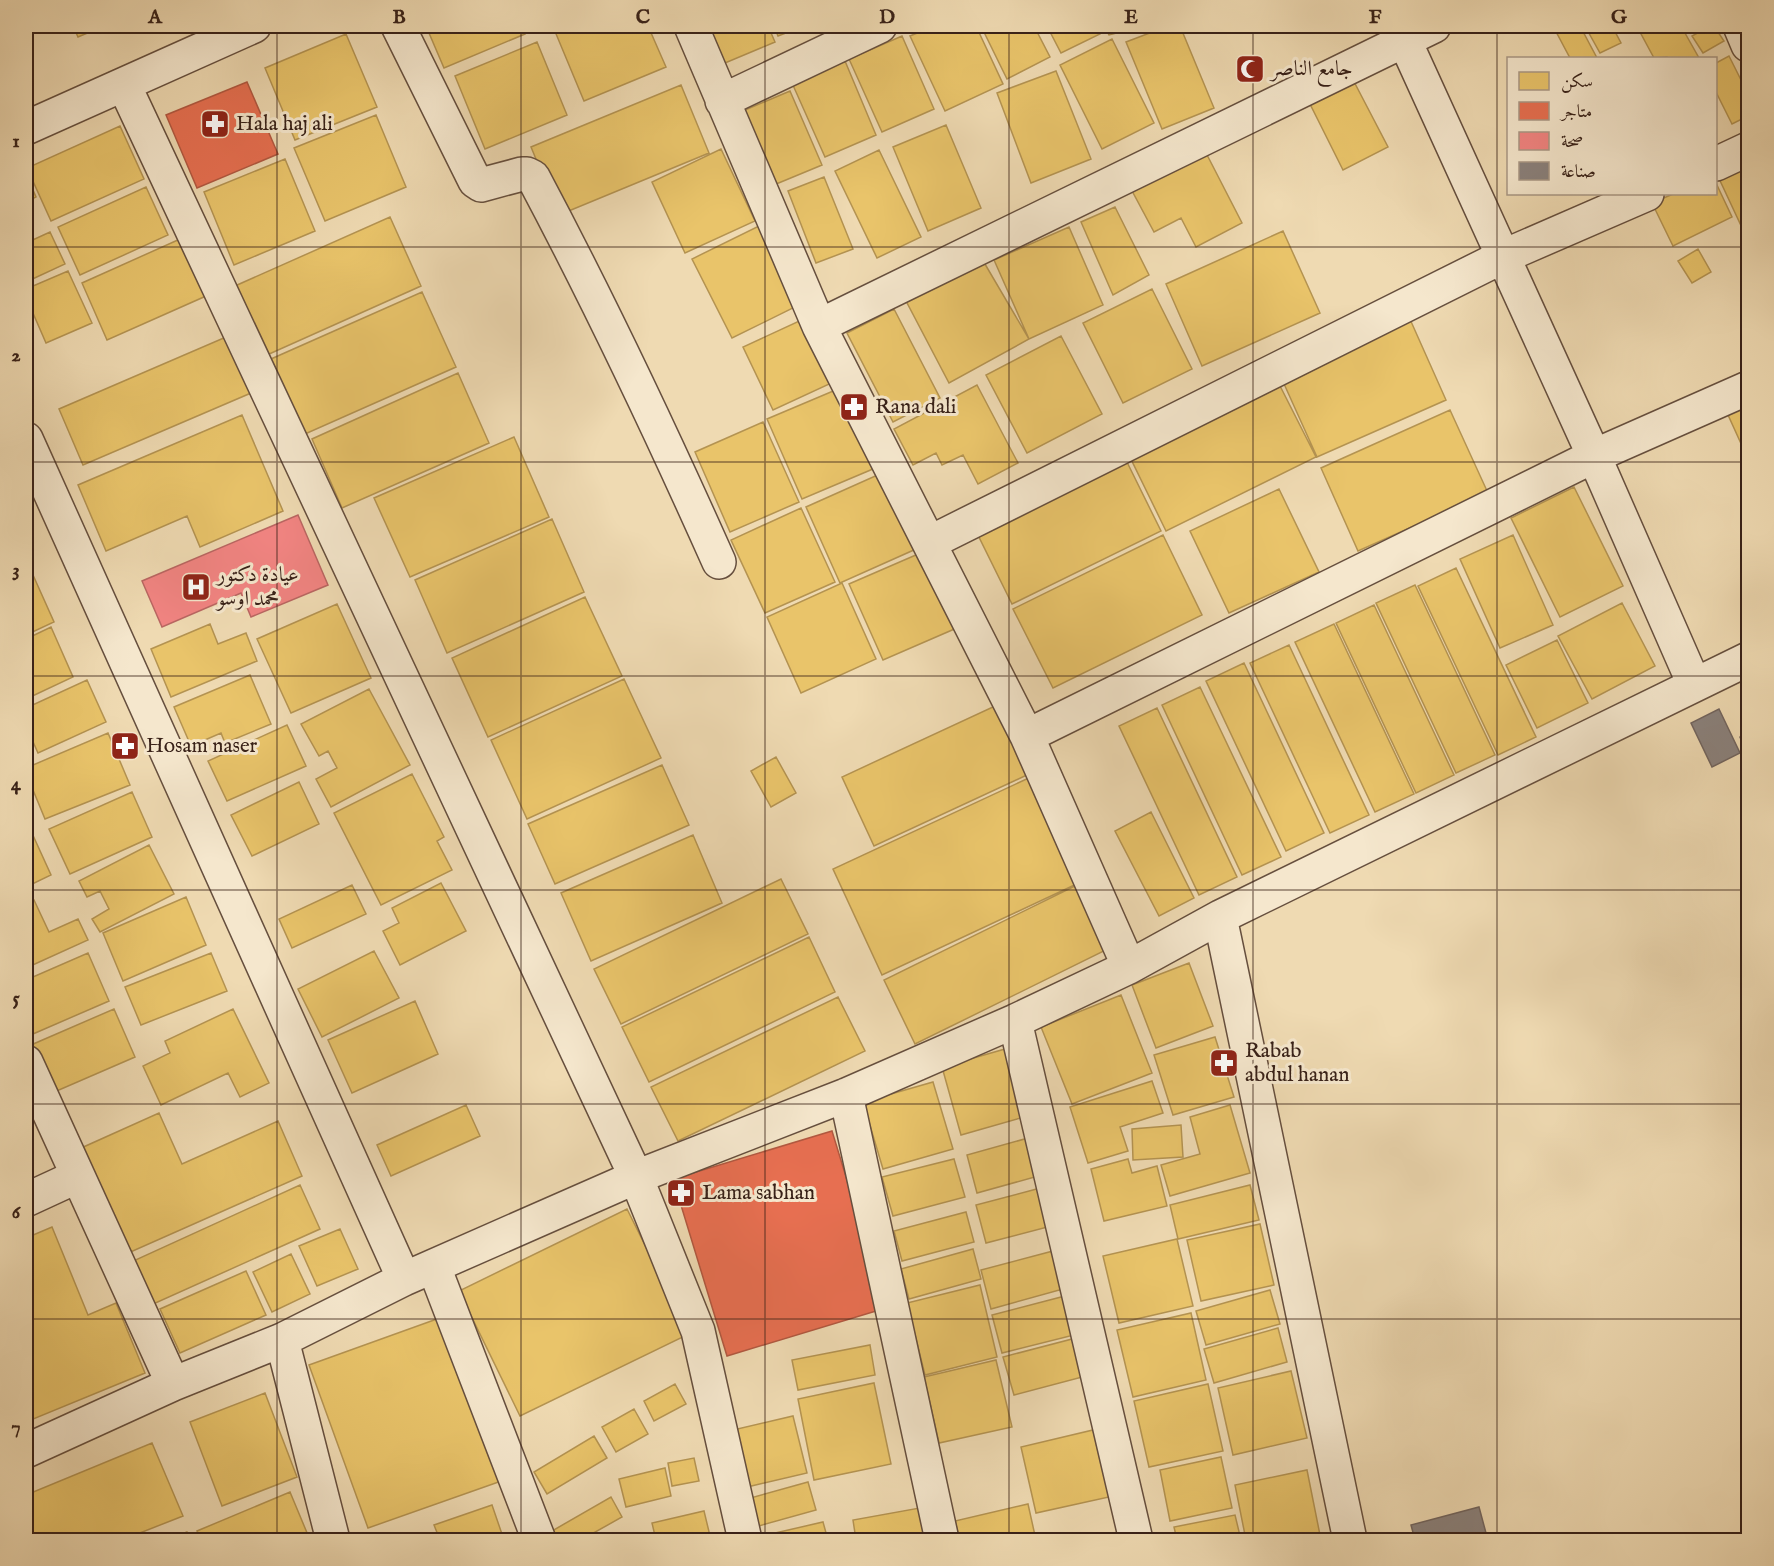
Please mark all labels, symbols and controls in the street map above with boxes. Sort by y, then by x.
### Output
text: A [147,5,163,30]
text: B [392,5,406,30]
text: C [636,5,650,30]
text: D [879,5,895,30]
text: E [1124,5,1138,30]
text: F [1369,5,1382,30]
text: G [1611,5,1628,30]
mosque icon: جامع الناصر [1234,53,1266,85]
place label: جامع الناصر [1269,56,1353,87]
legend [1507,57,1717,195]
text: سكن [1561,71,1593,94]
text: متاجر [1559,101,1592,124]
pharmacy icon: Hala haj ali [199,108,231,140]
place label: Hala haj ali [236,111,333,138]
text: 1 [12,129,20,154]
text: صحة [1561,131,1583,154]
text: صناعة [1561,161,1596,184]
text: 2 [11,343,21,368]
pharmacy icon: Rana dali [838,391,870,423]
place label: Rana dali [875,394,956,421]
text: 3 [12,558,20,583]
place label: عيادة دكتور محمد اوسو [215,562,299,613]
hospital icon: عيادة دكتور محمد اوسو [180,571,212,603]
pharmacy icon: Hosam naser [109,730,141,762]
place label: Hosam naser [146,733,258,760]
text: 4 [11,772,22,797]
text: 5 [12,986,20,1011]
place label: Rabab abdul hanan [1245,1038,1349,1089]
pharmacy icon: Rabab abdul hanan [1208,1047,1240,1079]
pharmacy icon: Lama sabhan [665,1177,697,1209]
place label: Lama sabhan [702,1180,815,1207]
text: 6 [12,1200,22,1225]
text: 7 [11,1415,21,1440]

